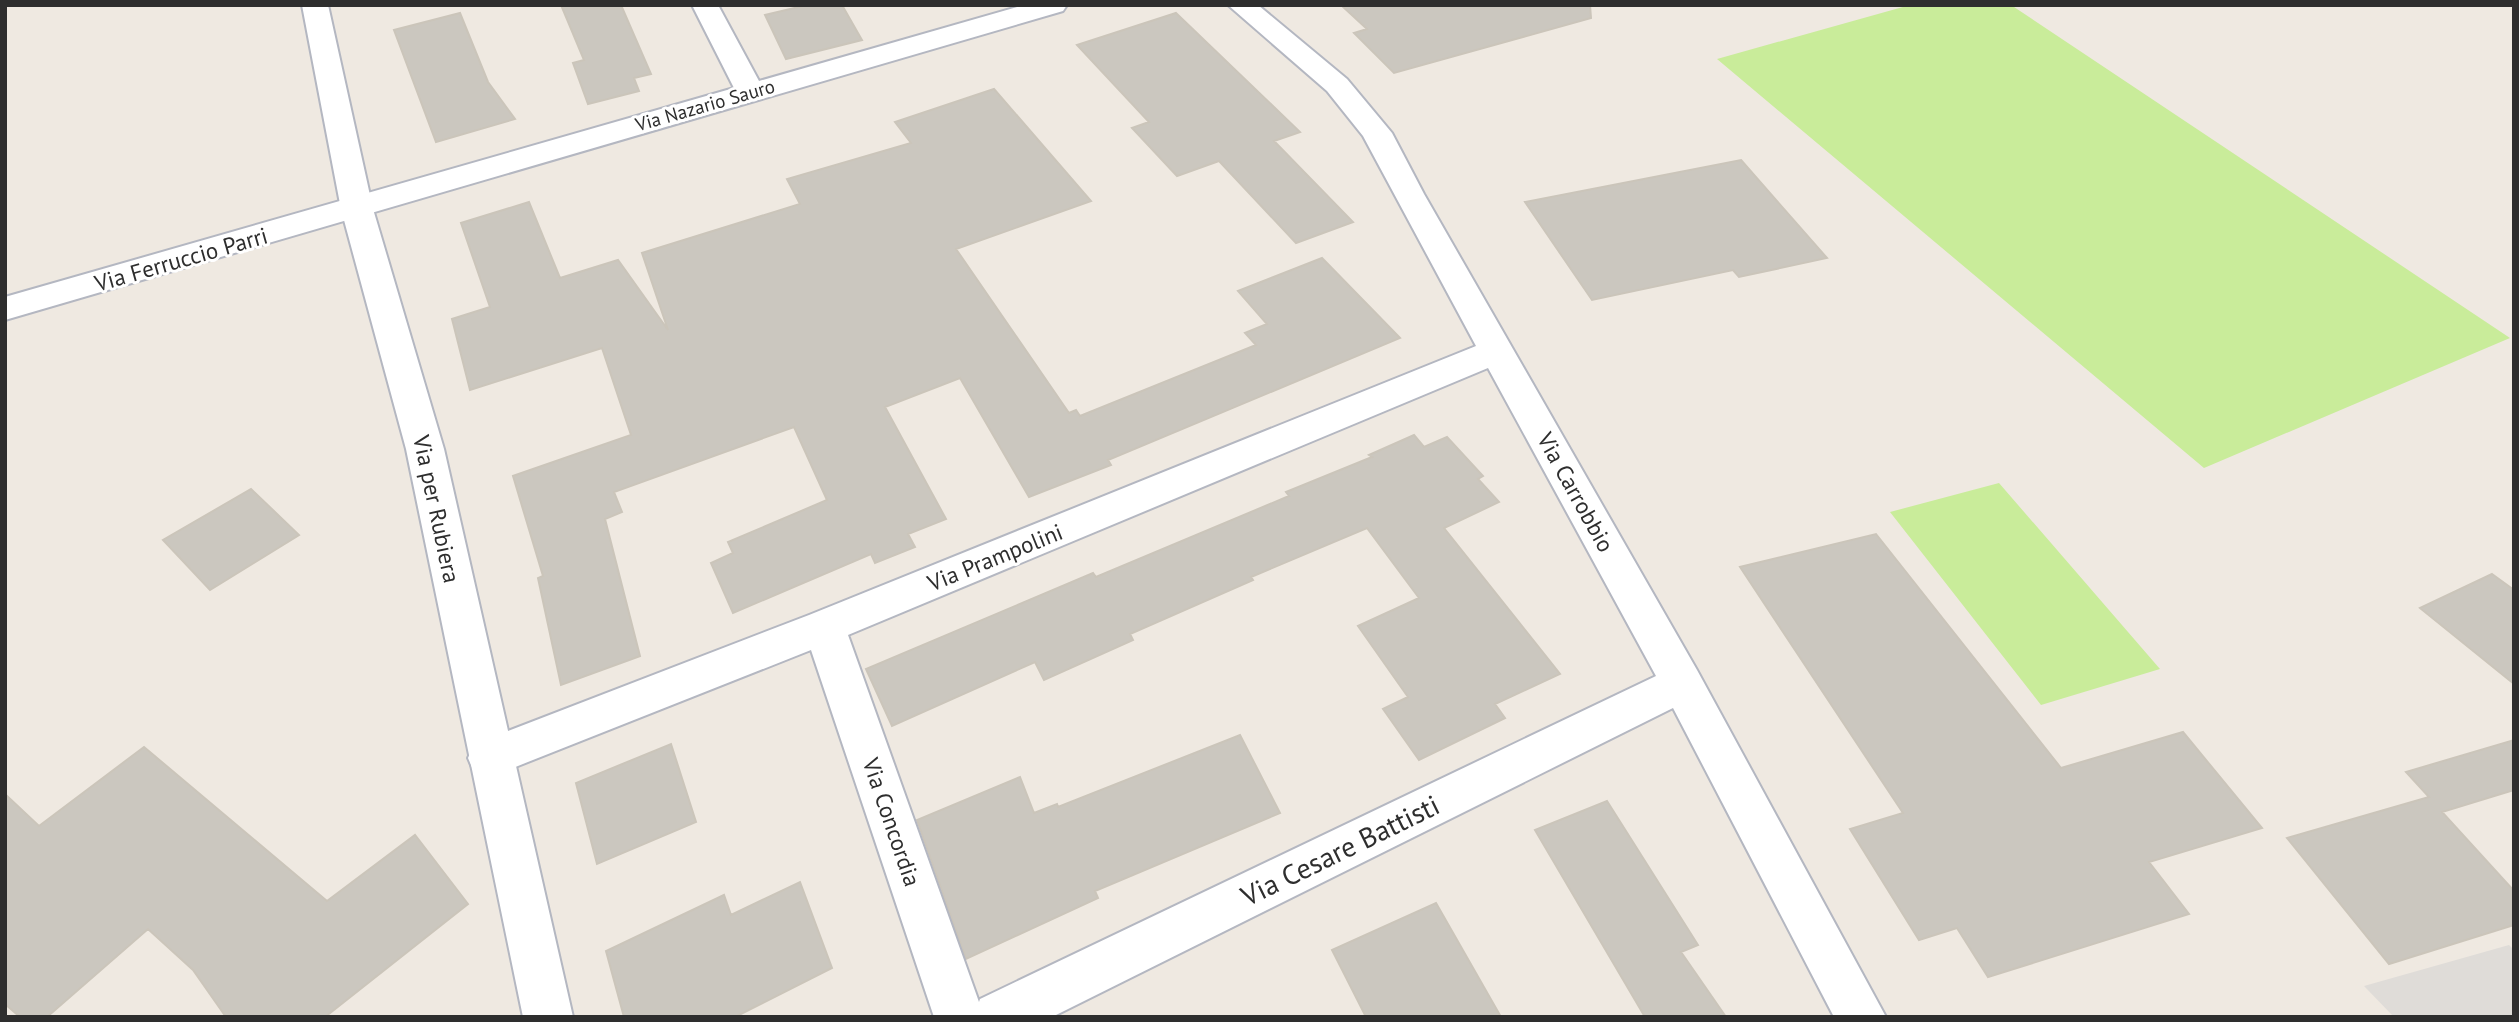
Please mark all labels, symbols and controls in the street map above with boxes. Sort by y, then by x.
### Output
street label: Via Nazario Sauro [632,74,777,137]
street label: Via Ferruccio Parri [90,220,271,298]
street label: Via Carrobbio [1531,426,1621,557]
street label: Via per Rubiera [407,432,467,585]
street label: Via Prampolini [922,517,1067,598]
street label: Via Concordia [856,753,928,890]
street label: Via Cesare Battisti [1234,786,1445,915]

